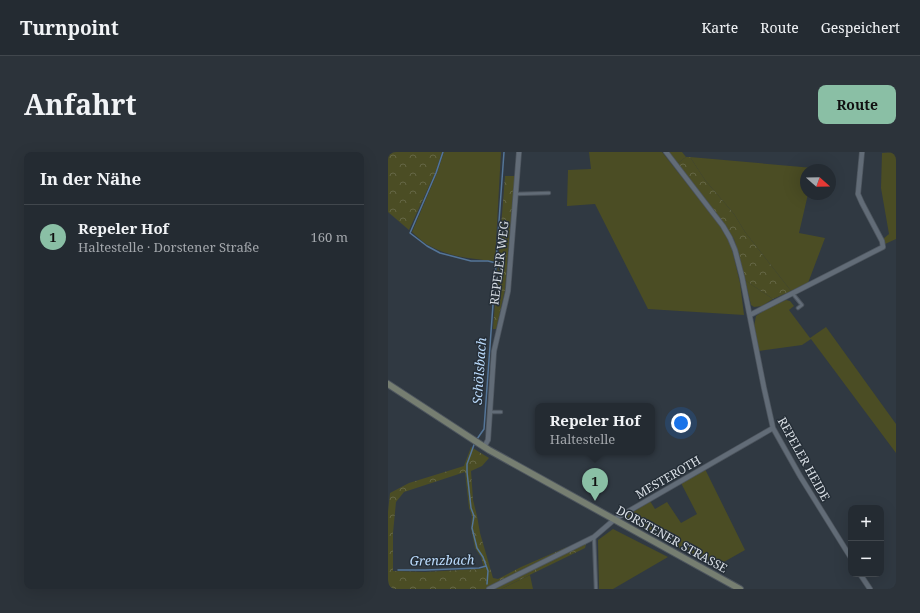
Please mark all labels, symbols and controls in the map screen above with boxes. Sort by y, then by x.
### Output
text: Turnpoint [20,15,119,41]
text: Karte [702,18,738,37]
text: Route [760,18,799,37]
text: Gespeichert [821,18,900,37]
text: Anfahrt [24,85,137,123]
button: Route [818,85,896,124]
north arrow [800,164,836,200]
text: In der Nähe [40,167,141,190]
text: Repeler Hof [78,218,169,238]
street label: REPELER WEG [485,220,513,306]
text: 1 [49,228,57,246]
text: 160 m [311,228,348,246]
text: Haltestelle · Dorstener Straße [78,238,259,256]
water label: Schölsbach [468,336,490,405]
popup [535,403,655,455]
text: Repeler Hof [550,410,640,430]
your location [671,413,691,433]
street label: REPELER HEIDE [774,414,834,504]
text: Haltestelle [550,430,615,448]
street label: MESTEROTH [632,451,704,503]
pin: 1 [582,468,608,501]
street label: DORSTENER STRASSE [613,501,731,577]
map controls [848,505,884,577]
button: + [848,505,884,541]
button: − [848,541,884,577]
water label: Grenzbach [409,550,475,570]

